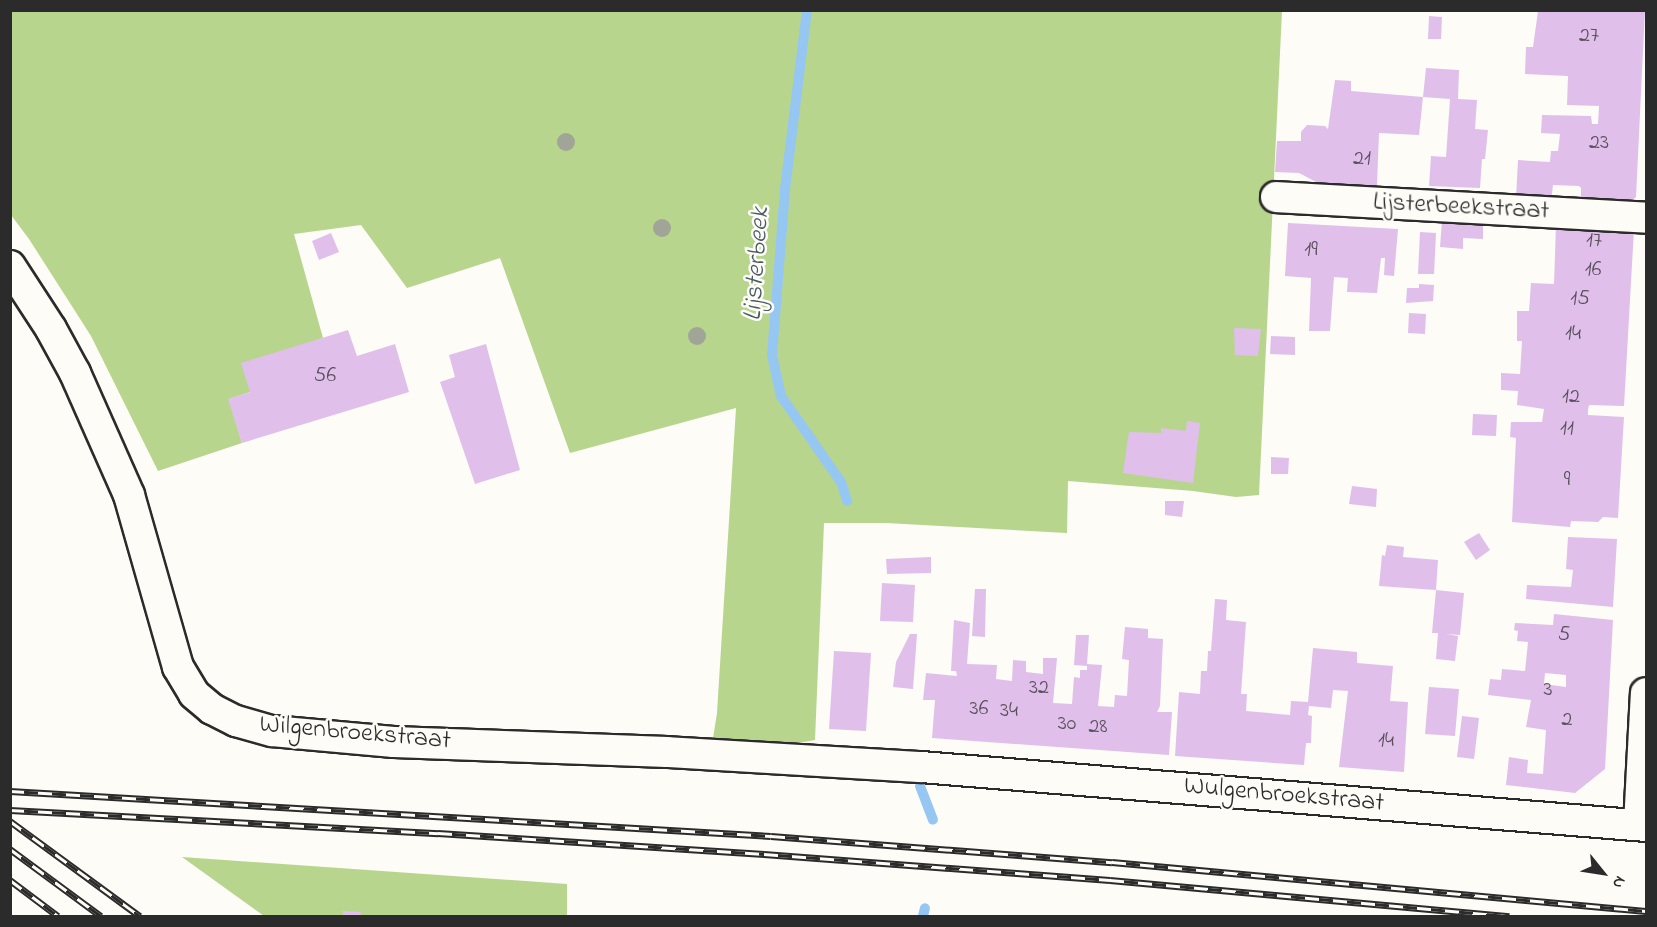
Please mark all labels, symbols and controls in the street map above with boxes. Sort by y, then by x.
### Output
house number: 27 [1579,24,1599,50]
house number: 23 [1589,131,1609,157]
house number: 21 [1353,147,1371,173]
street label: Lijsterbeekstraat [1372,188,1550,228]
water label: Lijsterbeek [737,206,777,322]
house number: 17 [1586,229,1602,255]
house number: 19 [1304,238,1318,264]
house number: 16 [1585,258,1601,284]
house number: 15 [1570,287,1590,313]
house number: 14 [1565,322,1581,348]
house number: 56 [314,364,336,390]
house number: 12 [1562,385,1580,411]
house number: 11 [1560,417,1574,443]
house number: 9 [1564,468,1570,494]
house number: 5 [1558,623,1570,649]
house number: 32 [1029,676,1049,702]
house number: 3 [1543,678,1553,704]
house number: 36 [970,697,988,723]
house number: 34 [1000,699,1018,725]
house number: 2 [1562,708,1572,734]
street label: Wilgenbroekstraat [258,710,452,758]
house number: 30 [1058,712,1076,738]
house number: 28 [1088,715,1108,741]
house number: 14 [1378,729,1394,755]
street label: Wulgenbroekstraat [1183,772,1385,820]
north arrow [1573,843,1633,903]
text: N [1605,871,1632,893]

